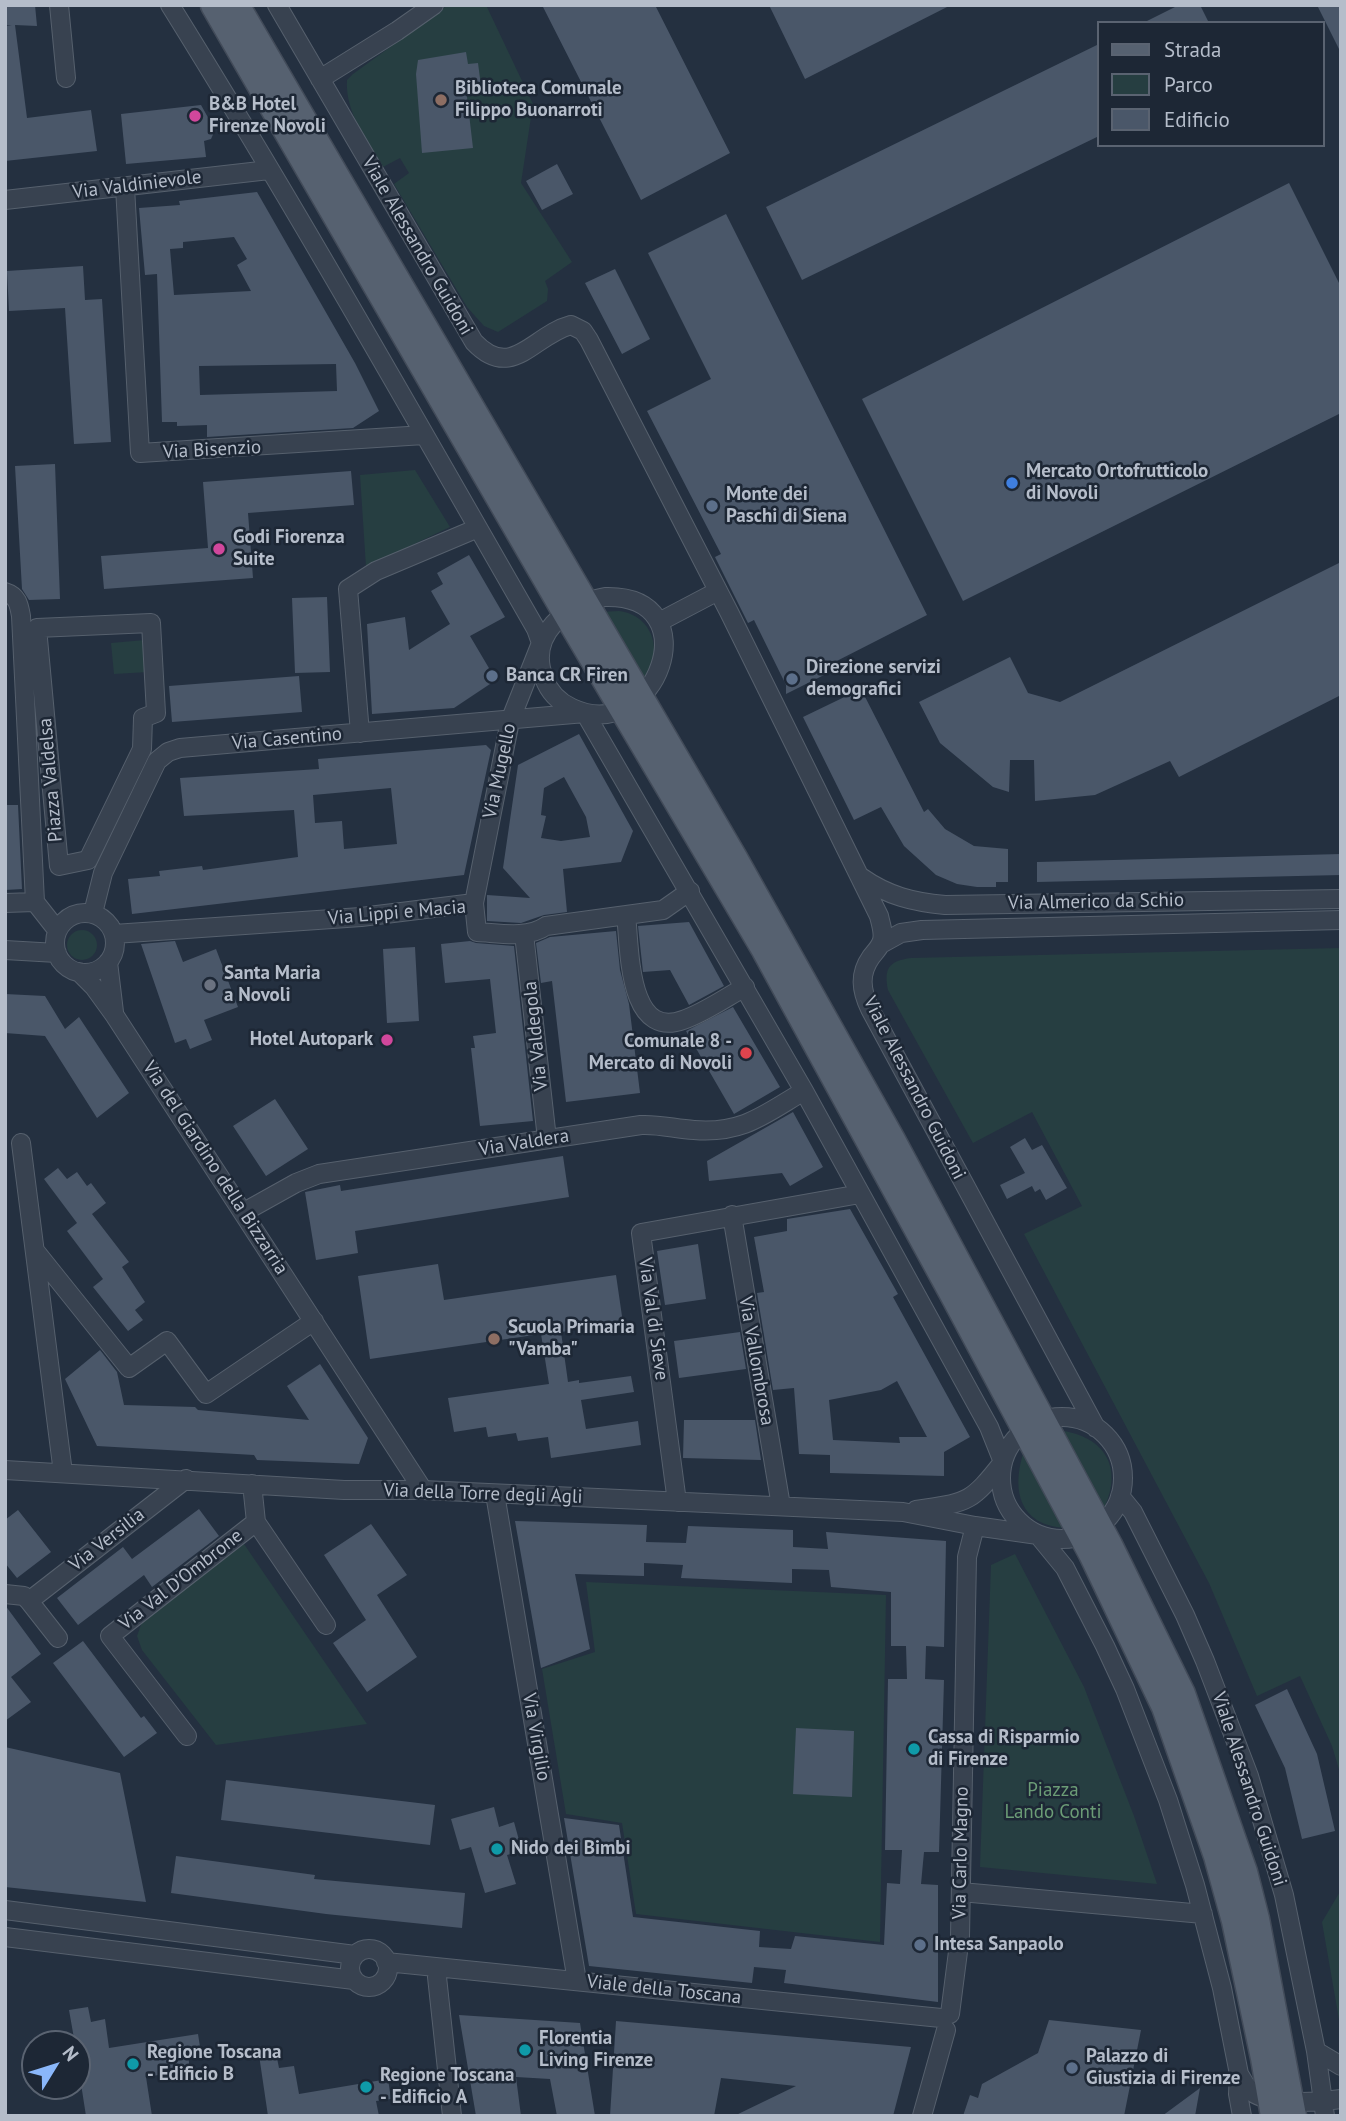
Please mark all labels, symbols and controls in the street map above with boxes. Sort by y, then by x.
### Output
legend [1098,21,1325,147]
text: Strada [1164,36,1222,63]
text: Parco [1164,71,1213,98]
place label: Biblioteca Comunale Filippo Buonarroti [455,78,622,122]
marker: Biblioteca Comunale Filippo Buonarroti [433,92,449,108]
place label: B&B Hotel Firenze Novoli [209,94,326,138]
text: Edificio [1164,106,1230,133]
marker: B&B Hotel Firenze Novoli [187,108,203,124]
street label: Viale Alessandro Guidoni [357,153,477,339]
street label: Via Valdinievole [71,166,203,204]
street label: Via Bisenzio [162,436,262,464]
place label: Mercato Ortofrutticolo di Novoli [1026,461,1208,505]
marker: Mercato Ortofrutticolo di Novoli [1004,475,1020,491]
place label: Monte dei Paschi di Siena [726,484,847,528]
marker: Monte dei Paschi di Siena [704,498,720,514]
place label: Godi Fiorenza Suite [233,527,345,571]
marker: Godi Fiorenza Suite [211,541,227,557]
place label: Direzione servizi demografici [806,657,941,701]
place label: Banca CR Firen [506,665,628,687]
marker: Banca CR Firen [484,668,500,684]
marker: Direzione servizi demografici [784,671,800,687]
street label: Piazza Valdelsa [34,717,68,843]
street label: Via Mugello [479,721,521,821]
street label: Via Casentino [231,723,343,755]
street label: Via Almerico da Schio [1008,889,1184,915]
street label: Via Lippi e Macia [327,896,467,930]
place label: Santa Maria a Novoli [224,963,321,1007]
marker: Santa Maria a Novoli [202,977,218,993]
street label: Via Valdegola [519,980,553,1092]
street label: Viale Alessandro Guidoni [858,993,970,1183]
place label: Hotel Autopark [250,1029,373,1051]
place label: Comunale 8 - Mercato di Novoli [589,1031,732,1075]
marker: Hotel Autopark [379,1032,395,1048]
marker: Comunale 8 - Mercato di Novoli [738,1045,754,1061]
street label: Via del Giardino della Bizzarria [137,1057,293,1279]
street label: Via Valdera [477,1125,571,1161]
street label: Via Val di Sieve [633,1256,673,1382]
street label: Via Vallombrosa [733,1295,779,1427]
place label: Scuola Primaria "Vamba" [508,1317,635,1361]
marker: Scuola Primaria "Vamba" [486,1331,502,1347]
street label: Via della Torre degli Agli [383,1479,583,1509]
street label: Via Versilia [65,1504,149,1576]
street label: Via Val D'Ombrone [115,1525,247,1635]
street label: Viale Alessandro Guidoni [1207,1689,1291,1889]
street label: Via Virgilio [517,1691,555,1783]
place label: Cassa di Risparmio di Firenze [928,1727,1080,1771]
marker: Cassa di Risparmio di Firenze [906,1741,922,1757]
park label: Piazza Lando Conti [1004,1780,1102,1824]
street label: Via Carlo Magno [948,1786,974,1920]
place label: Nido dei Bimbi [511,1838,631,1860]
marker: Nido dei Bimbi [489,1841,505,1857]
place label: Intesa Sanpaolo [934,1934,1064,1956]
marker: Intesa Sanpaolo [912,1937,928,1953]
street label: Viale della Toscana [586,1971,742,2009]
place label: Florentia Living Firenze [539,2028,653,2072]
north arrow [21,2030,91,2100]
text: N [58,2041,84,2066]
place label: Regione Toscana - Edificio B [147,2042,281,2086]
marker: Florentia Living Firenze [517,2042,533,2058]
place label: Palazzo di Giustizia di Firenze [1086,2046,1241,2090]
marker: Regione Toscana - Edificio B [125,2056,141,2072]
marker: Palazzo di Giustizia di Firenze [1064,2060,1080,2076]
place label: Regione Toscana - Edificio A [380,2065,514,2109]
marker: Regione Toscana - Edificio A [358,2079,374,2095]

